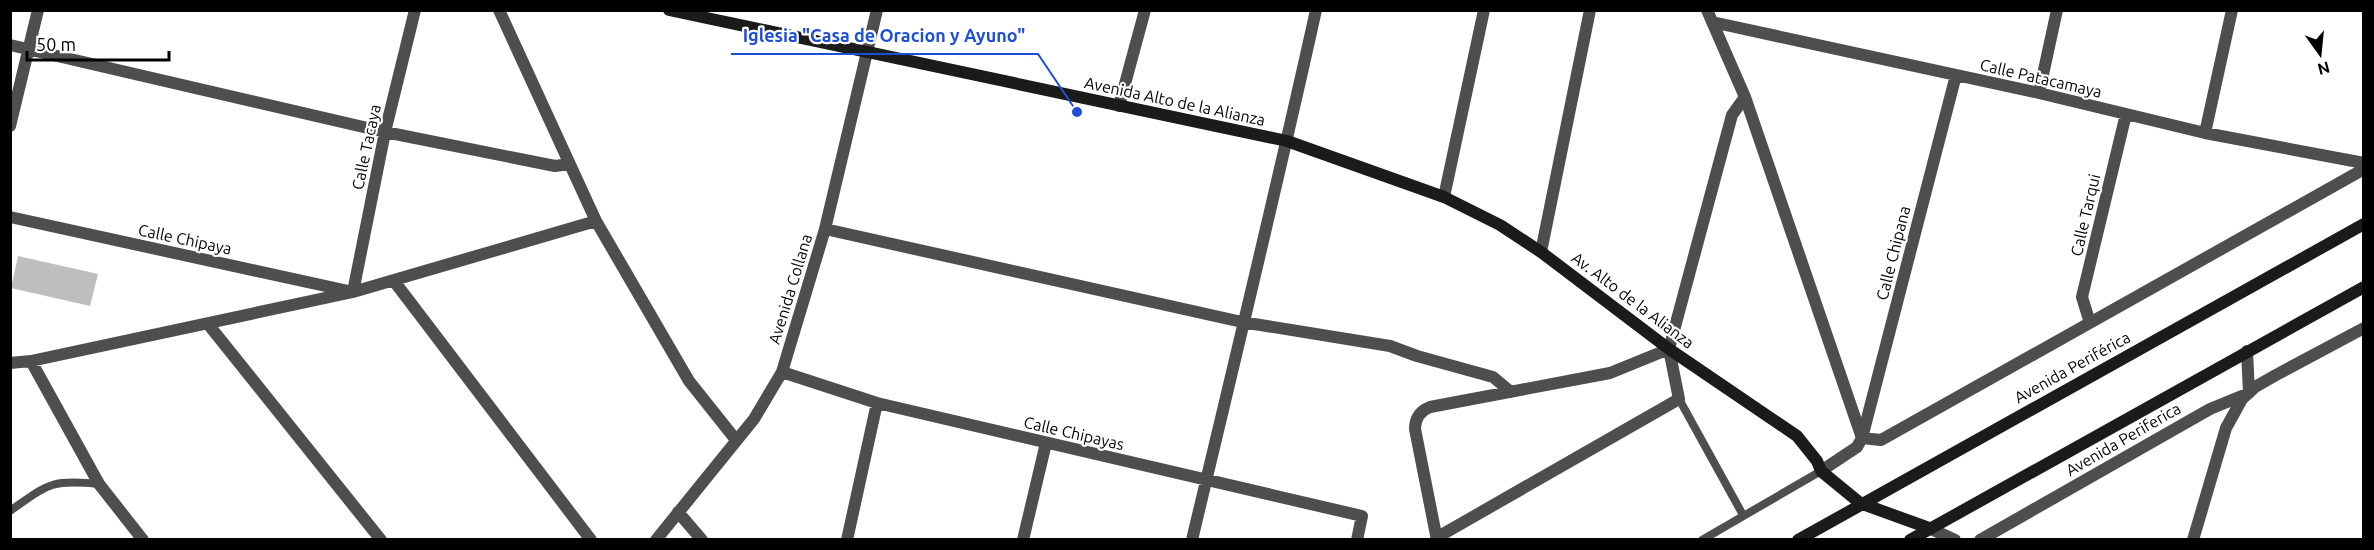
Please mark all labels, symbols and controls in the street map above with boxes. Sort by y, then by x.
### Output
callout: Iglesia "Casa de Oracion y Ayuno" [731,18,1038,54]
scale bar [27,24,170,62]
north arrow [2290,24,2350,84]
text: Iglesia "Casa de Oracion y Ayuno" [743,25,1025,45]
text: 50 m [36,34,76,54]
street label: Calle Patacamaya [1978,55,2104,101]
text: N [2316,58,2332,79]
street label: Avenida Alto de la Alianza [1083,73,1267,129]
street label: Calle Tacaya [348,103,384,191]
street label: Calle Tarqui [2067,172,2103,258]
street label: Calle Chipana [1873,204,1913,302]
street label: Calle Chipaya [137,220,233,258]
street label: Avenida Collana [765,232,815,346]
street label: Av. Alto de la Alianza [1568,248,1698,352]
street label: Avenida Periférica [2011,328,2133,406]
street label: Avenida Periferica [2062,399,2184,479]
street label: Calle Chipayas [1022,413,1126,453]

